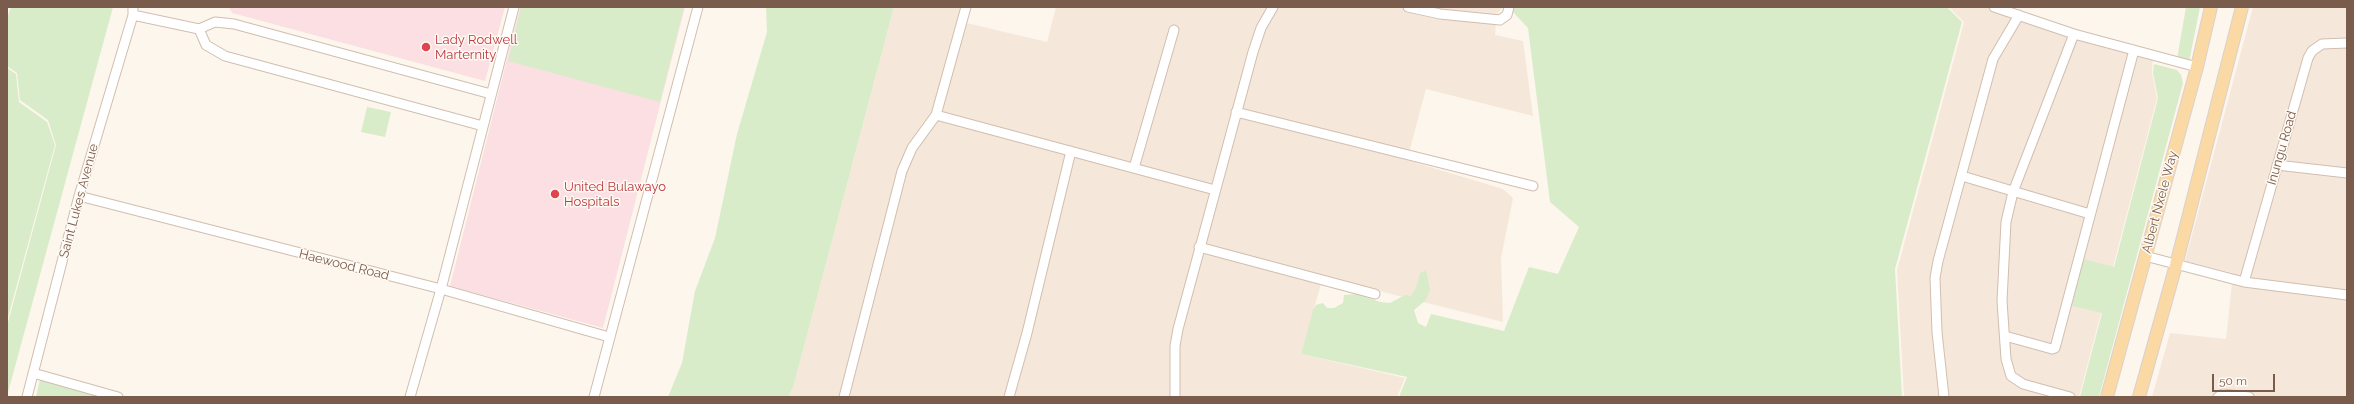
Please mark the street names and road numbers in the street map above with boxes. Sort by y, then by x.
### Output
street label: Inungu Road [2264,109,2300,187]
street label: Saint Lukes Avenue [56,142,102,260]
street label: Albert Nxele Way [2139,149,2181,255]
street label: Haewood Road [297,246,391,284]

